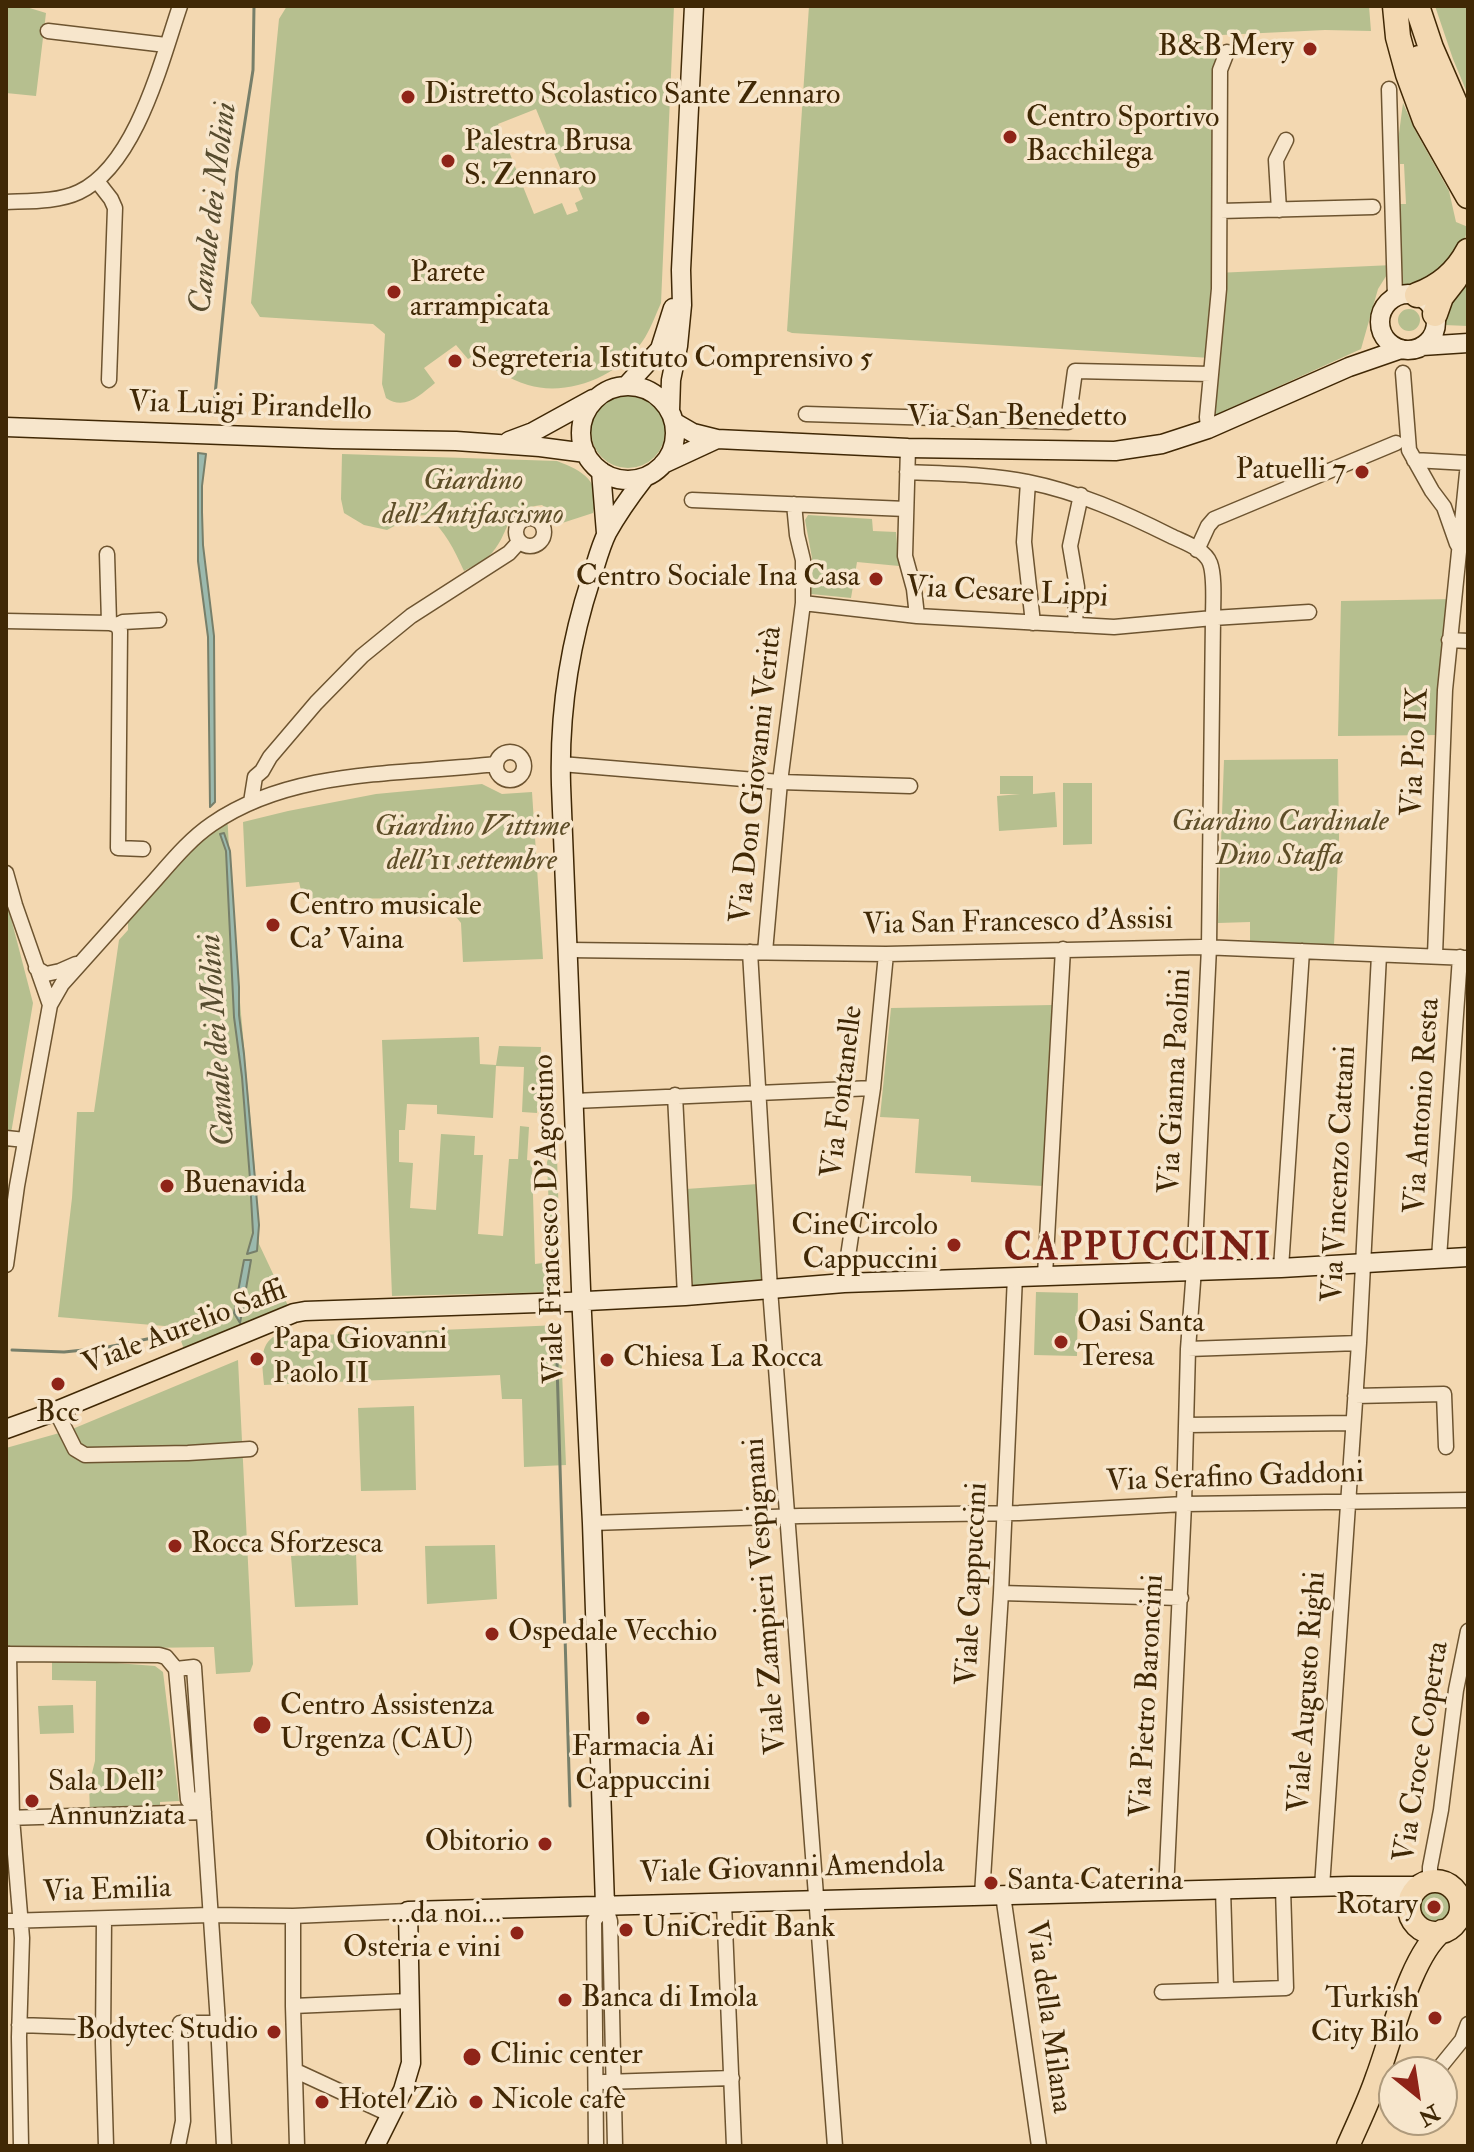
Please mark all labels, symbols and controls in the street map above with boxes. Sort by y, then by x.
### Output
place label: B&B Mery [1158,31,1294,67]
marker: B&B Mery [1301,40,1319,58]
place label: Distretto Scolastico Sante Zennaro [424,79,840,115]
marker: Distretto Scolastico Sante Zennaro [399,88,417,106]
water label: Canale dei Molini [183,100,247,316]
place label: Centro Sportivo Bacchilega [1026,102,1220,172]
place label: Palestra Brusa S. Zennaro [464,126,632,196]
marker: Centro Sportivo Bacchilega [1001,128,1019,146]
marker: Palestra Brusa S. Zennaro [439,152,457,170]
place label: Parete arrampicata [410,257,550,328]
marker: Parete arrampicata [385,283,403,301]
place label: Segreteria Istituto Comprensivo 5 [471,343,873,379]
marker: Segreteria Istituto Comprensivo 5 [446,352,464,370]
street label: Via Luigi Pirandello [128,386,372,430]
street label: Via San Benedetto [907,401,1127,437]
place label: Patuelli 7 [1236,454,1346,490]
marker: Patuelli 7 [1353,463,1371,481]
park label: Giardino dell'Antifascismo [382,465,564,536]
place label: Centro Sociale Ina Casa [576,561,860,597]
marker: Centro Sociale Ina Casa [867,570,885,588]
street label: Via Cesare Lippi [905,571,1109,617]
street label: Via Don Giovanni Verità [725,625,791,925]
street label: Via Pio IX [1396,687,1438,817]
park label: Giardino Cardinale Dino Staffa [1171,806,1389,876]
park label: Giardino Vittime dell'11 settembre [374,811,570,882]
place label: Centro musicale Ca' Vaina [289,890,482,960]
street label: Via San Francesco d'Assisi [863,903,1173,945]
marker: Centro musicale Ca' Vaina [264,916,282,934]
water label: Canale dei Molini [192,933,246,1147]
street label: Via Gianna Paolini [1153,967,1201,1195]
street label: Via Antonio Resta [1398,997,1450,1215]
street label: Via Fontanelle [816,1004,872,1180]
street label: Via Vincenzo Cattani [1316,1045,1366,1303]
street label: Viale Francesco D'Agostino [527,1054,575,1384]
place label: Buenavida [183,1168,306,1204]
marker: Buenavida [158,1177,176,1195]
place label: CineCircolo Cappuccini [791,1210,938,1280]
district label: CAPPUCCINI [1004,1228,1272,1274]
marker: CineCircolo Cappuccini [945,1236,963,1254]
street label: Viale Aurelio Saffi [78,1274,292,1384]
place label: Oasi Santa Teresa [1077,1307,1205,1378]
place label: Papa Giovanni Paolo II [273,1324,447,1394]
marker: Oasi Santa Teresa [1052,1333,1070,1351]
place label: Chiesa La Rocca [623,1342,822,1378]
marker: Papa Giovanni Paolo II [248,1350,266,1368]
marker: Chiesa La Rocca [598,1351,616,1369]
marker: Bcc [49,1375,67,1393]
place label: Bcc [36,1397,80,1433]
street label: Viale Zampieri Vespignani [738,1436,796,1756]
street label: Via Serafino Gaddoni [1105,1457,1365,1501]
street label: Viale Cappuccini [951,1482,997,1686]
place label: Rocca Sforzesca [191,1528,383,1564]
marker: Rocca Sforzesca [166,1537,184,1555]
street label: Viale Augusto Righi [1283,1570,1335,1814]
street label: Via Pietro Baroncini [1125,1573,1173,1819]
place label: Ospedale Vecchio [508,1616,717,1652]
marker: Ospedale Vecchio [483,1625,501,1643]
street label: Via Croce Coperta [1388,1639,1458,1865]
place label: Centro Assistenza Urgenza (CAU) [280,1690,494,1760]
marker: Farmacia Ai Cappuccini [634,1709,652,1727]
marker: Centro Assistenza Urgenza (CAU) [251,1714,273,1736]
place label: Farmacia Ai Cappuccini [572,1731,714,1802]
place label: Sala Dell' Annunziata [48,1766,186,1836]
marker: Sala Dell' Annunziata [23,1792,41,1810]
place label: Obitorio [425,1826,529,1862]
marker: Obitorio [536,1835,554,1853]
street label: Viale Giovanni Amendola [639,1847,945,1893]
place label: Santa Caterina [1007,1865,1183,1901]
street label: Via Emilia [42,1872,172,1912]
marker: Santa Caterina [982,1874,1000,1892]
place label: Rotary [1336,1889,1418,1925]
place label: …da noi… Osteria e vini [343,1898,501,1968]
marker: Rotary [1425,1898,1443,1916]
place label: UniCredit Bank [642,1912,835,1948]
street label: Via della Milana [1016,1918,1078,2116]
marker: UniCredit Bank [617,1921,635,1939]
marker: …da noi… Osteria e vini [508,1924,526,1942]
place label: Banca di Imola [581,1982,758,2018]
place label: Turkish City Bilo [1311,1983,1419,2054]
marker: Banca di Imola [556,1991,574,2009]
marker: Turkish City Bilo [1426,2009,1444,2027]
place label: Bodytec Studio [76,2014,258,2050]
marker: Bodytec Studio [265,2023,283,2041]
place label: Clinic center [490,2039,643,2075]
marker: Clinic center [461,2046,483,2068]
north arrow [1378,2056,1458,2136]
place label: Hotel Ziò [338,2084,458,2120]
place label: Nicole cafè [492,2084,626,2120]
marker: Hotel Ziò [313,2093,331,2111]
marker: Nicole cafè [467,2093,485,2111]
text: N [1413,2098,1445,2132]

